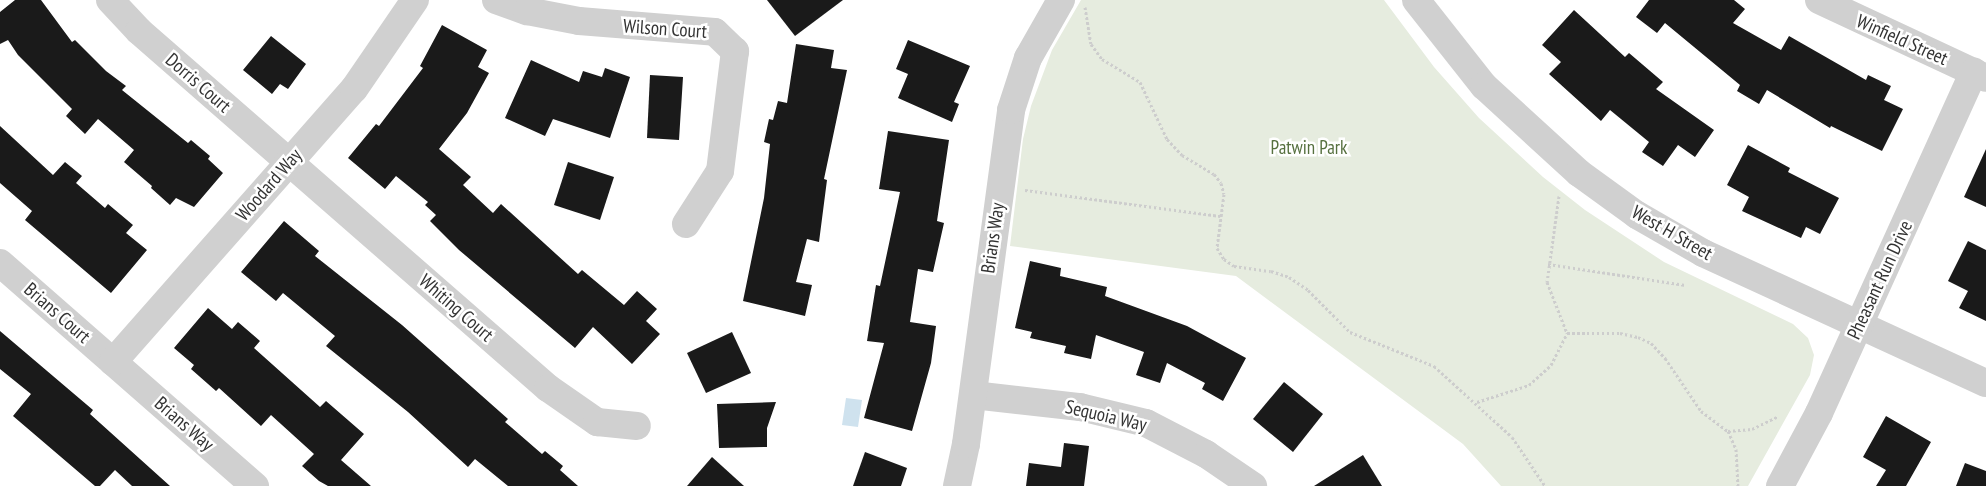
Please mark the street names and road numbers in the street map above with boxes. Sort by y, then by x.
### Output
street label: Winfield Street [1853,10,1951,70]
street label: Wilson Court [622,15,708,43]
street label: Dorris Court [161,49,235,117]
street label: Woodard Way [231,144,307,226]
street label: Brians Way [977,201,1009,275]
street label: West H Street [1628,201,1716,265]
street label: Pheasant Run Drive [1843,217,1917,343]
street label: Whiting Court [414,270,498,346]
street label: Brians Court [19,278,95,348]
street label: Brians Way [150,392,218,456]
street label: Sequoia Way [1063,396,1149,436]

